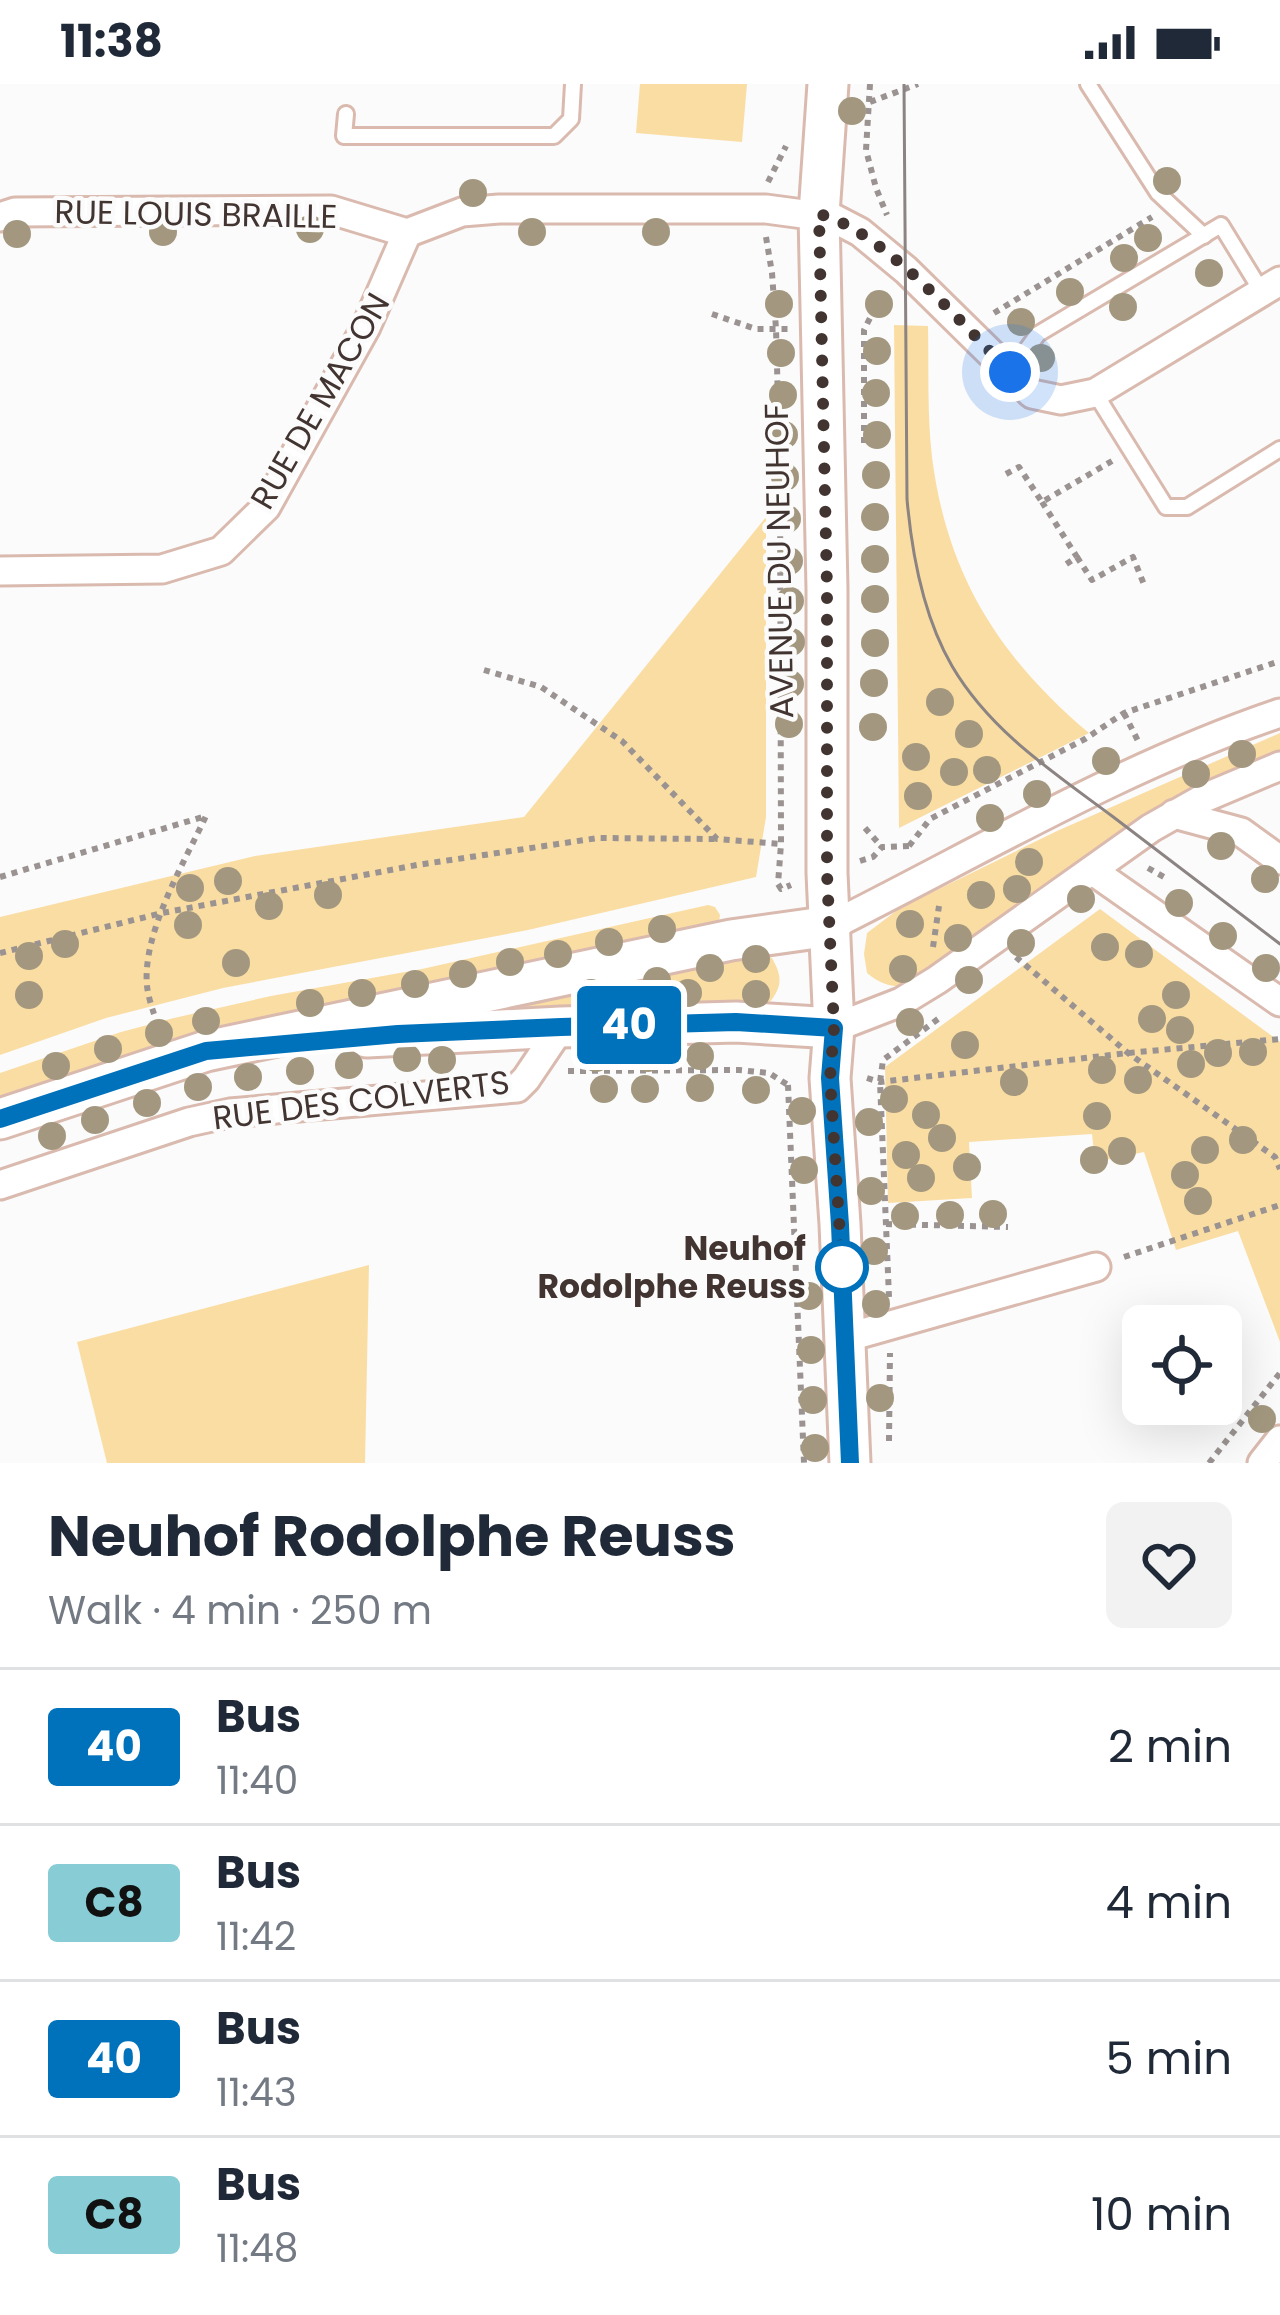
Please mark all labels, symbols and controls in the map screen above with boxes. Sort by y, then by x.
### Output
text: 11:38 [60,10,163,73]
street label: RUE LOUIS BRAILLE [54,188,338,240]
street label: RUE DE MACON [239,284,401,518]
your location [980,342,1040,402]
street label: AVENUE DU NEUHOF [753,403,805,719]
line badge: 40 [575,986,683,1064]
text: 40 [601,995,657,1054]
street label: RUE DES COLVERTS [210,1058,512,1142]
place label: Neuhof Rodolphe Reuss [537,1225,806,1310]
marker: Neuhof Rodolphe Reuss [817,1242,867,1292]
map controls [1122,1305,1242,1425]
button: locate [1122,1305,1242,1425]
text: Neuhof Rodolphe Reuss [48,1496,736,1576]
button: heart [1106,1502,1232,1628]
text: Walk · 4 min · 250 m [48,1583,432,1638]
text: Bus [216,1685,301,1748]
text: 2 min [1108,1715,1232,1778]
text: 40 [86,1717,142,1776]
text: 11:40 [216,1753,298,1808]
text: Bus [216,1841,301,1904]
text: 4 min [1105,1871,1232,1934]
text: C8 [84,1873,144,1932]
text: 11:42 [216,1909,296,1964]
text: Bus [216,1997,301,2060]
text: 5 min [1106,2027,1232,2090]
text: 40 [86,2029,142,2088]
text: 11:43 [216,2065,297,2120]
text: Bus [216,2153,301,2216]
text: 10 min [1091,2183,1232,2246]
text: C8 [84,2185,144,2244]
text: 11:48 [216,2221,298,2276]

